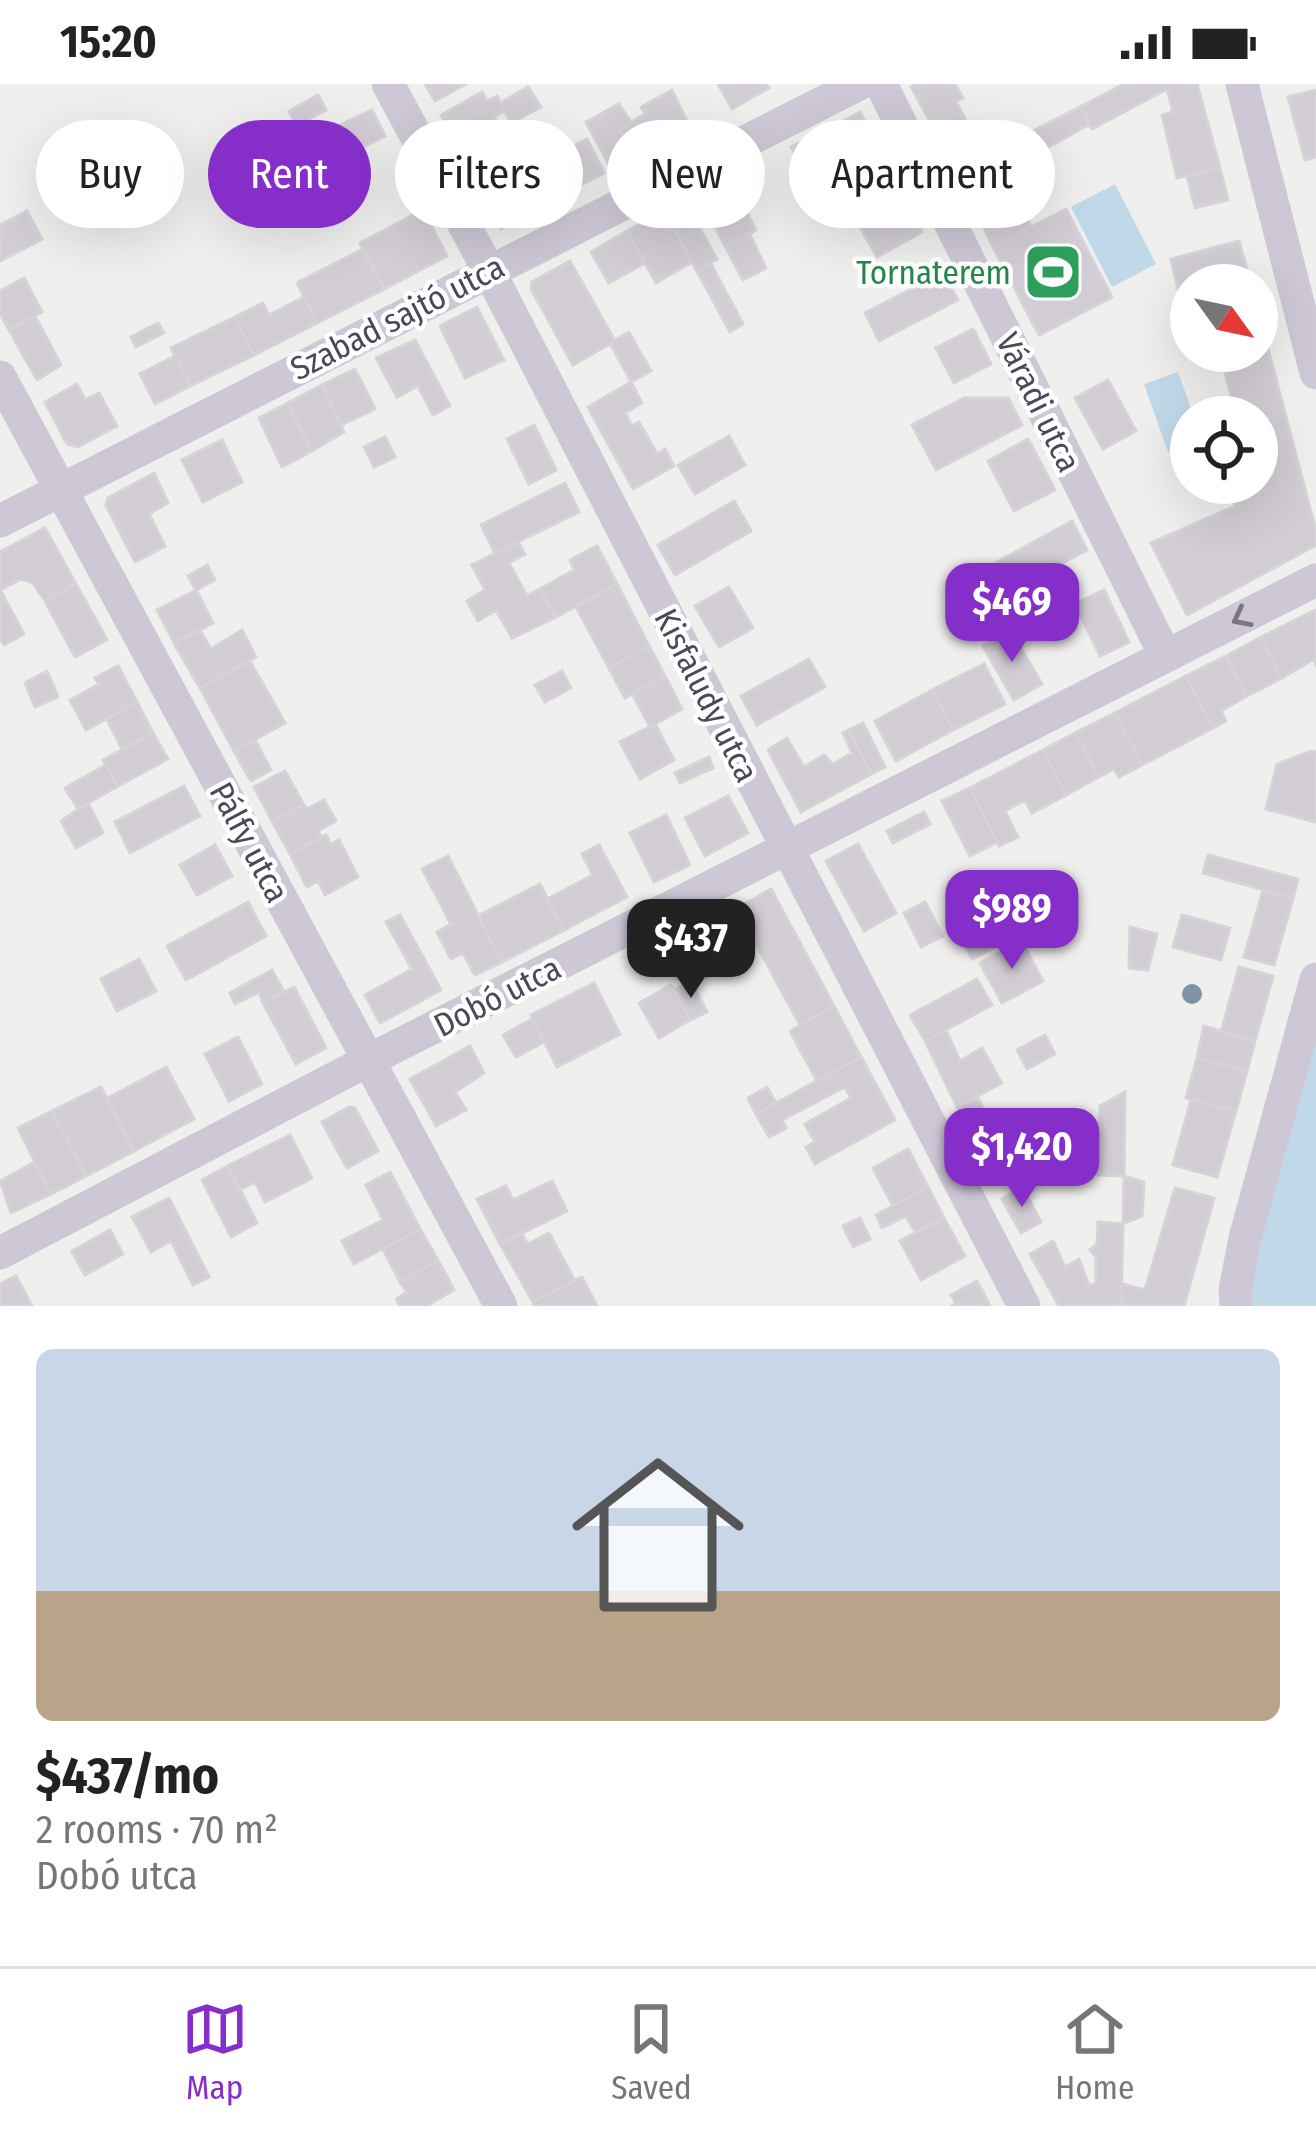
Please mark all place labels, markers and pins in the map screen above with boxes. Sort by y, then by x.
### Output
sports icon: Tornaterem [1022,241,1084,303]
place label: Tornaterem [856,253,1011,293]
pin: $469 [941,563,1083,665]
pin: $989 [941,870,1083,972]
pin: $437 [620,899,762,1001]
pin: $1,420 [924,1108,1120,1210]

